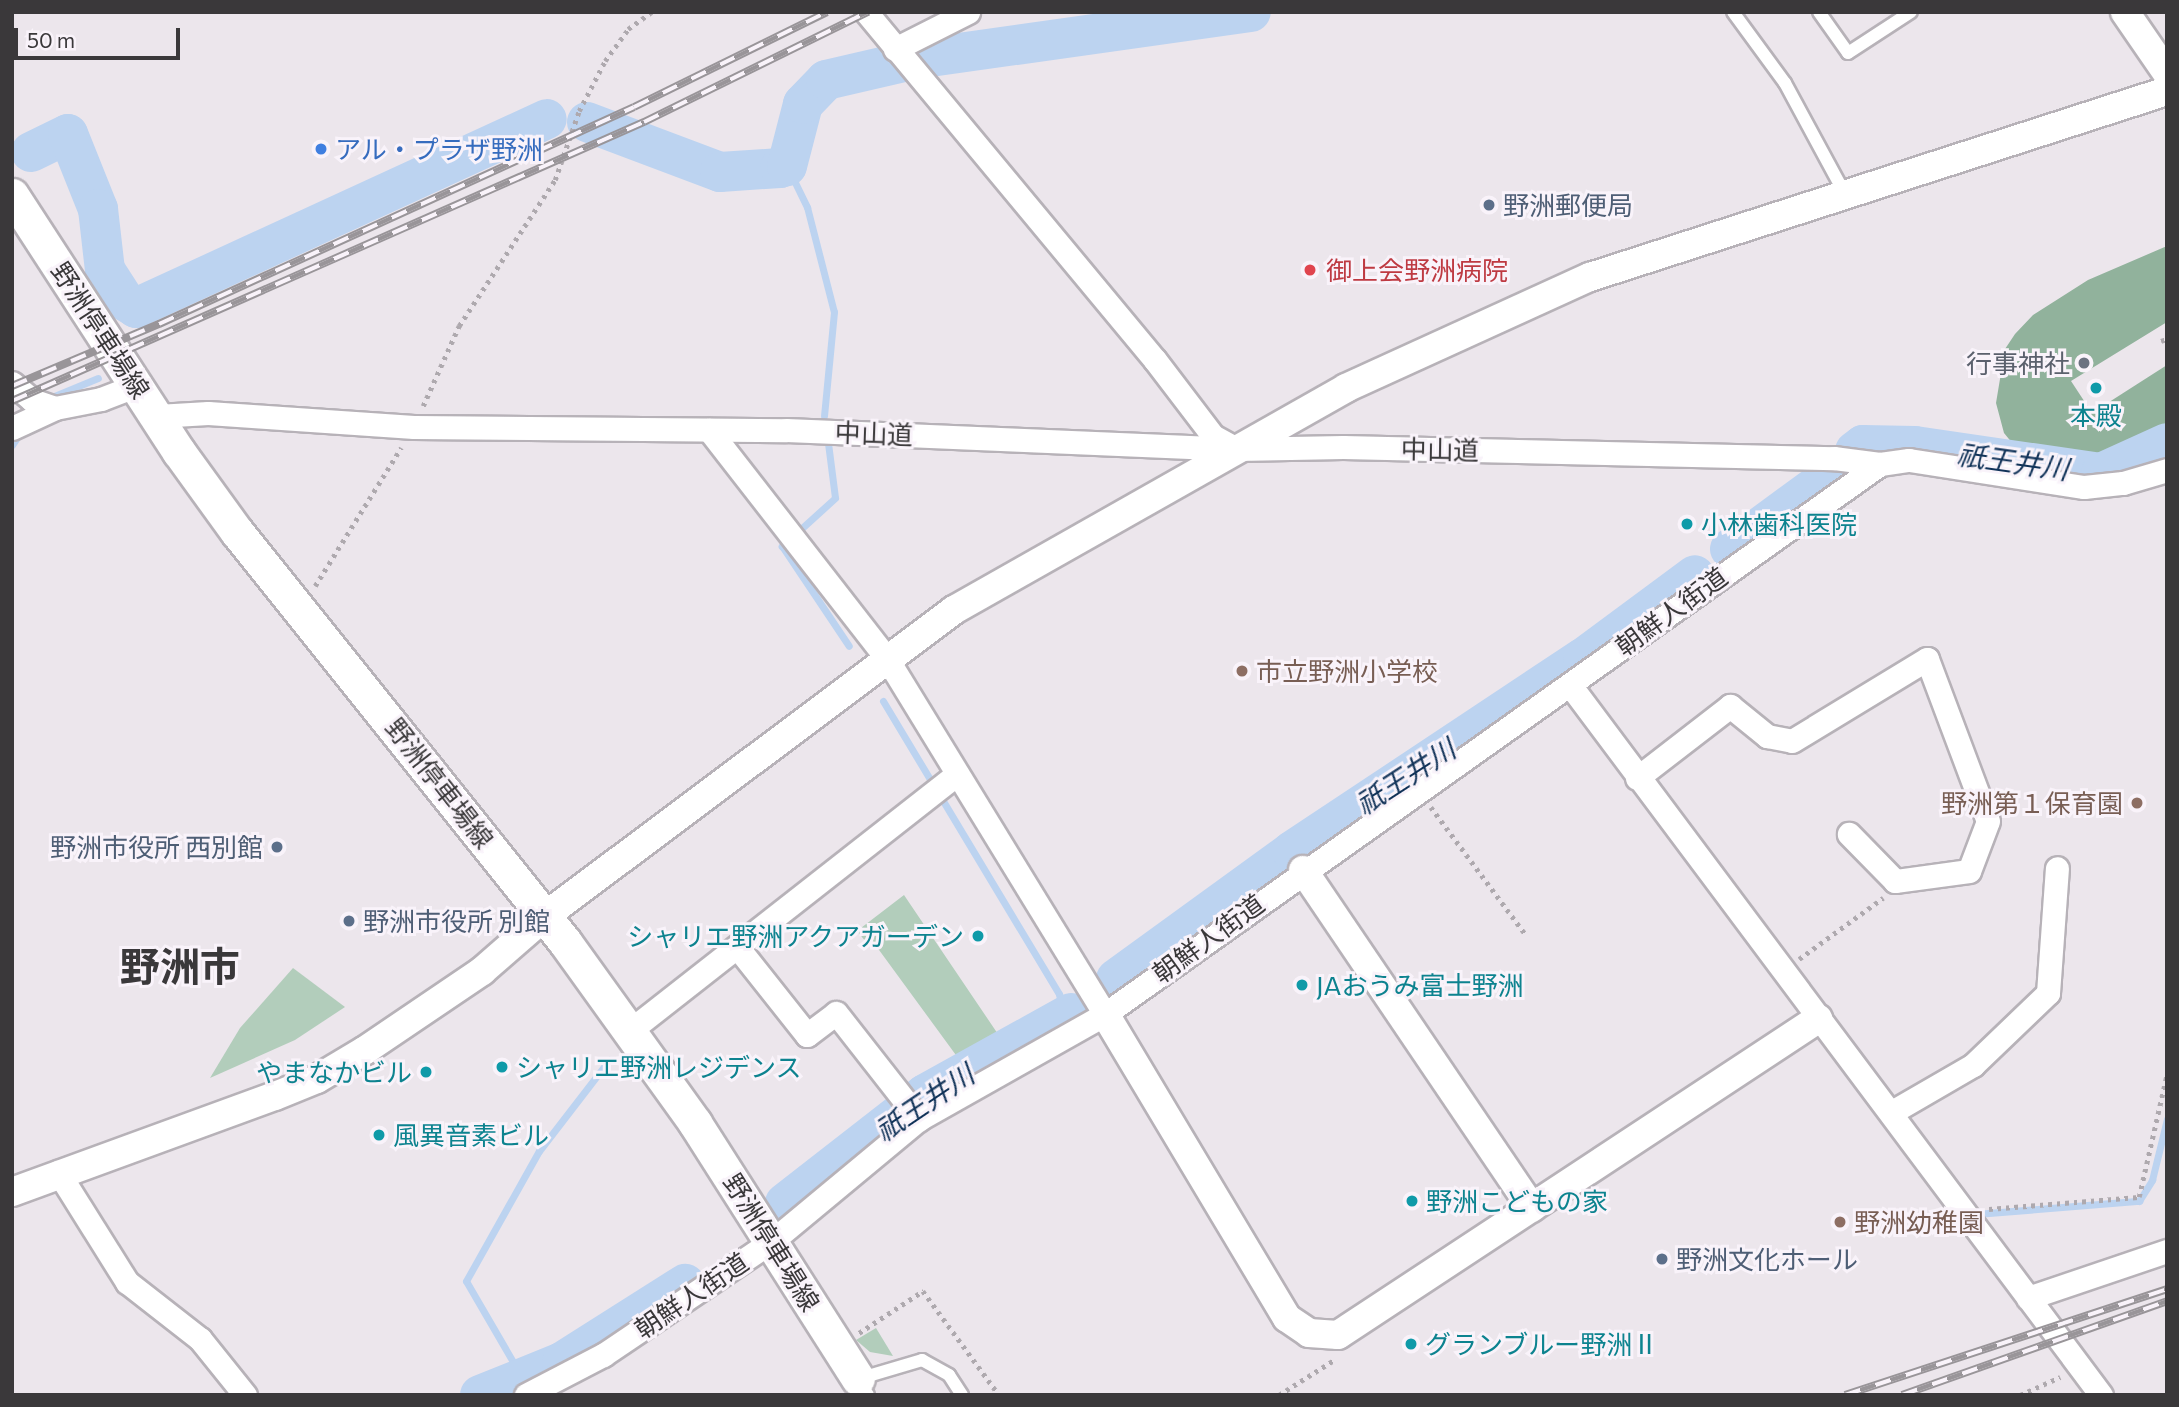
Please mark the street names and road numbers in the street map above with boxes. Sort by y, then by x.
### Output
street label: 野洲停車場線 [45,256,157,404]
street label: 中山道 [834,416,914,450]
street label: 中山道 [1401,433,1479,465]
street label: 朝鮮人街道 [1609,560,1733,662]
street label: 野洲停車場線 [380,712,500,854]
street label: 朝鮮人街道 [1146,887,1270,989]
street label: 野洲停車場線 [717,1168,827,1316]
street label: 朝鮮人街道 [628,1246,754,1344]

